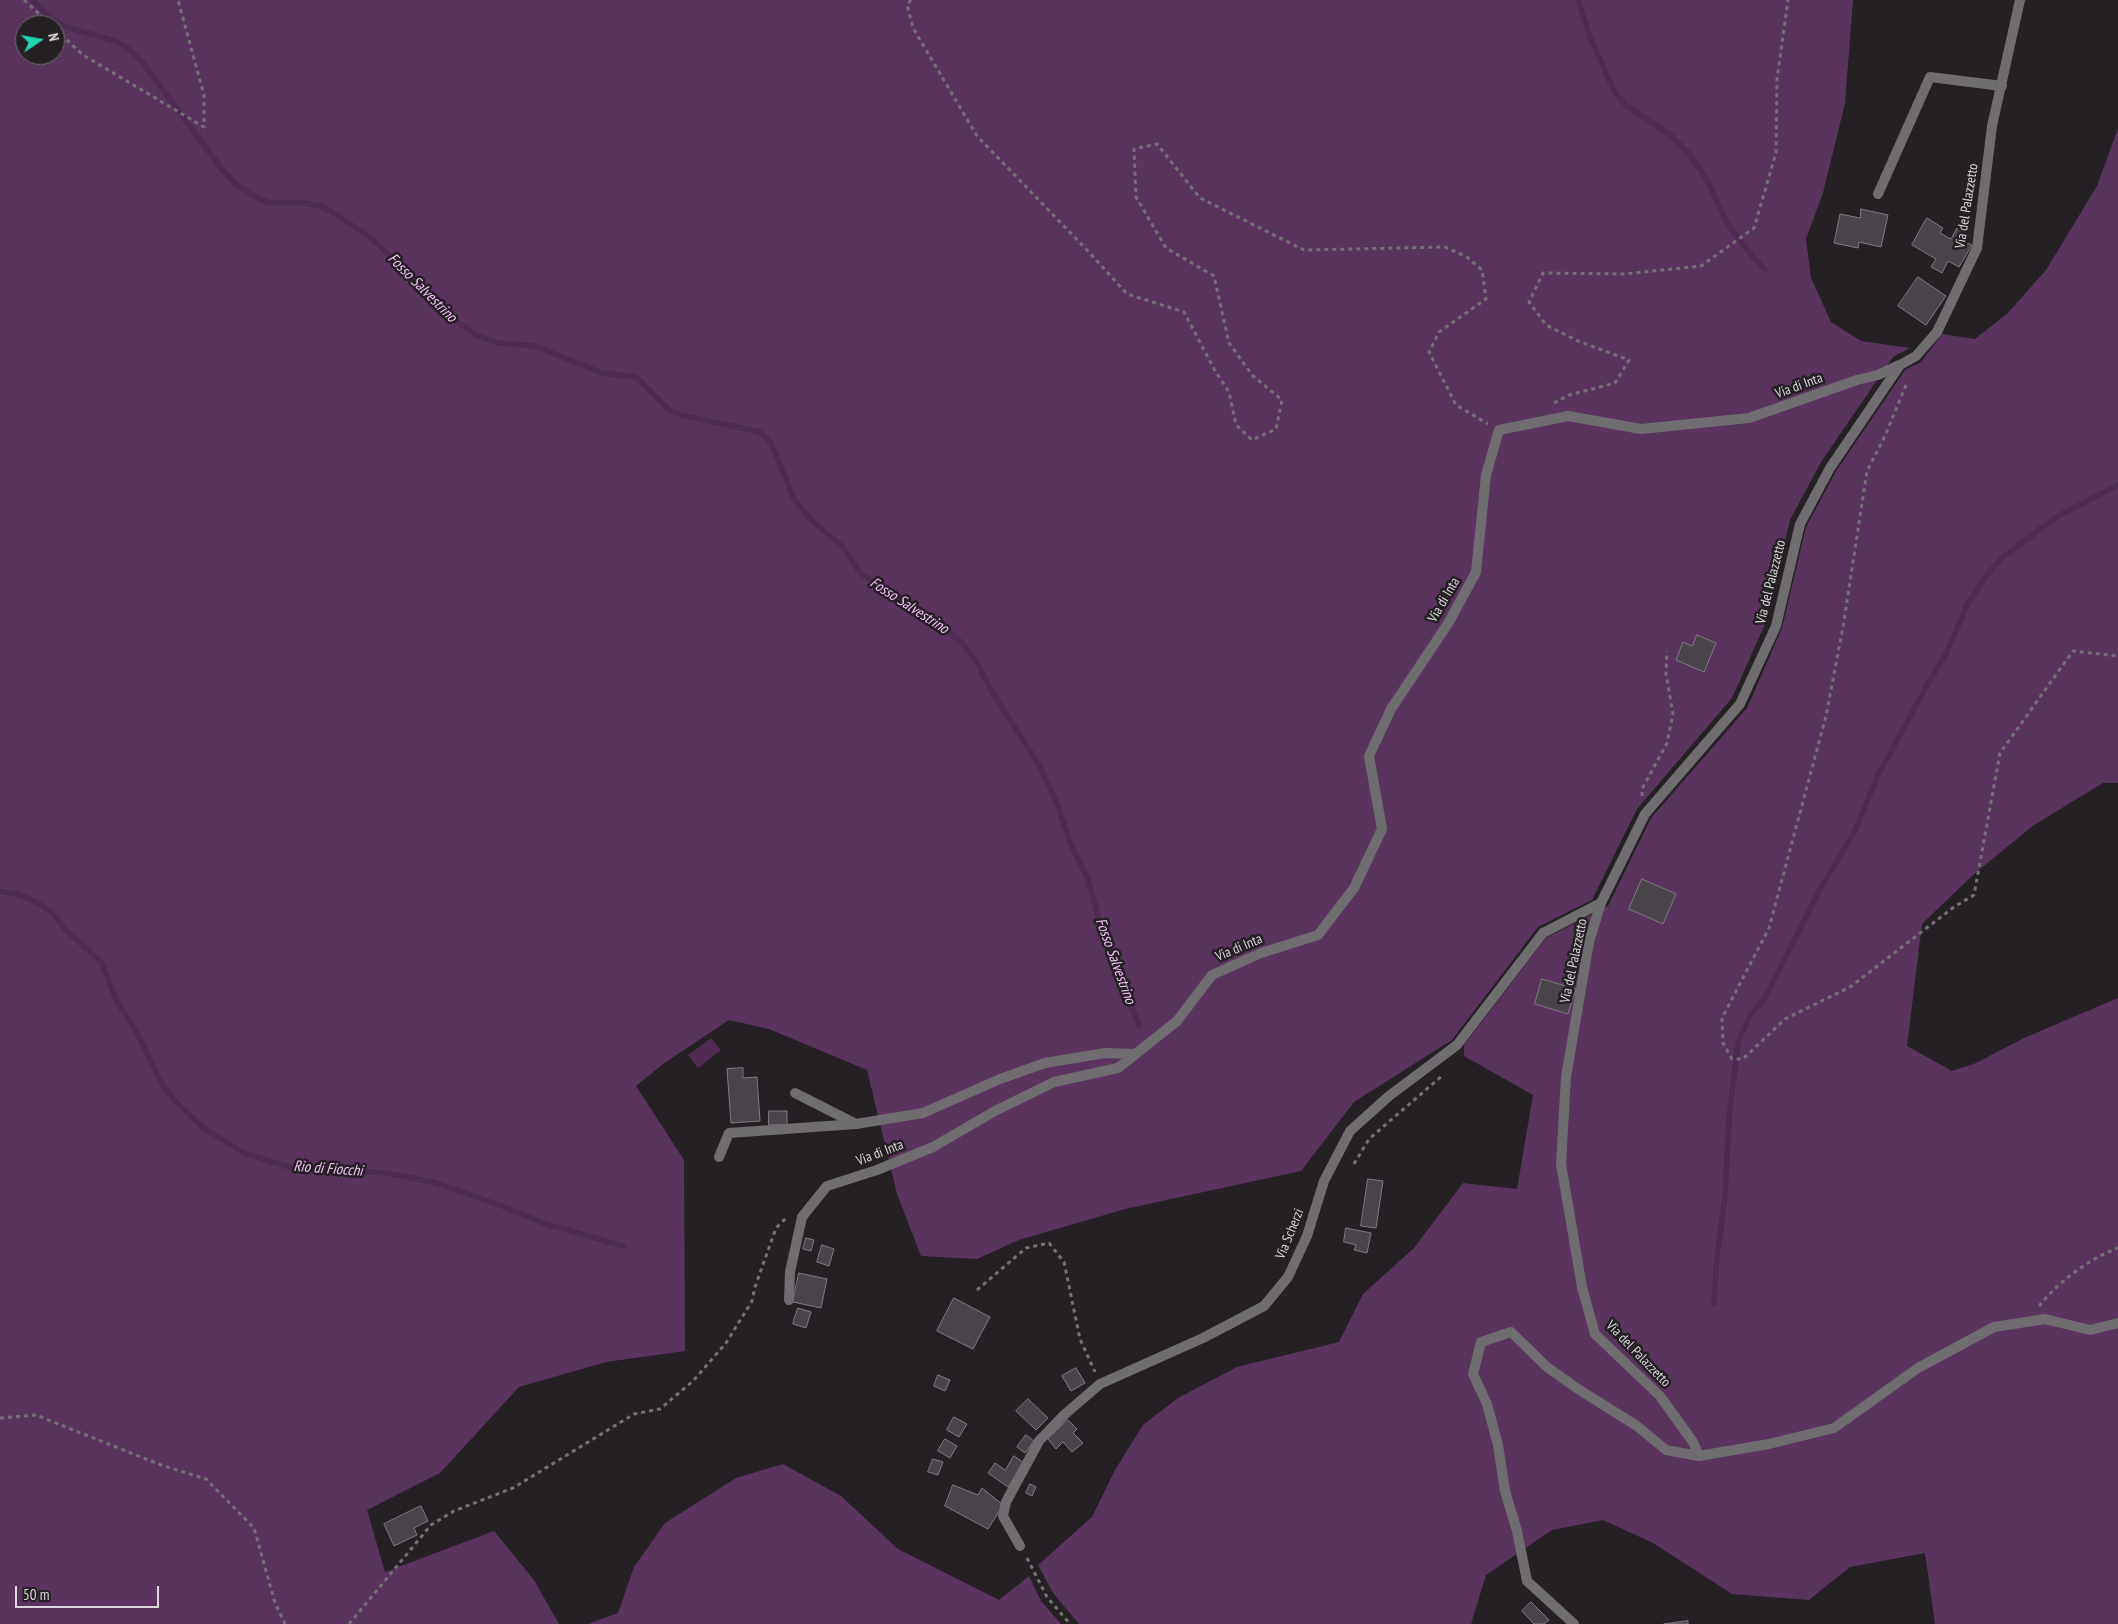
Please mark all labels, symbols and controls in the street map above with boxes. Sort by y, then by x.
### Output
north arrow [15,15,65,65]
text: N [44,32,63,43]
street label: Via del Palazzetto [1952,162,1982,250]
water label: Fosso Salvestrino [384,250,460,326]
street label: Via di Inta [1773,370,1825,402]
street label: Via del Palazzetto [1752,538,1790,626]
water label: Fosso Salvestrino [866,574,952,638]
street label: Via di Inta [1424,575,1464,625]
water label: Fosso Salvestrino [1091,916,1139,1006]
street label: Via del Palazzetto [1557,917,1591,1005]
street label: Via di Inta [1213,931,1265,965]
street label: Via di Inta [854,1136,906,1170]
water label: Rio di Fiocchi [293,1158,363,1180]
street label: Via Scherzi [1272,1206,1308,1262]
street label: Via del Palazzetto [1602,1317,1674,1391]
scale bar [18,1576,161,1608]
text: 50 m [23,1585,49,1604]

